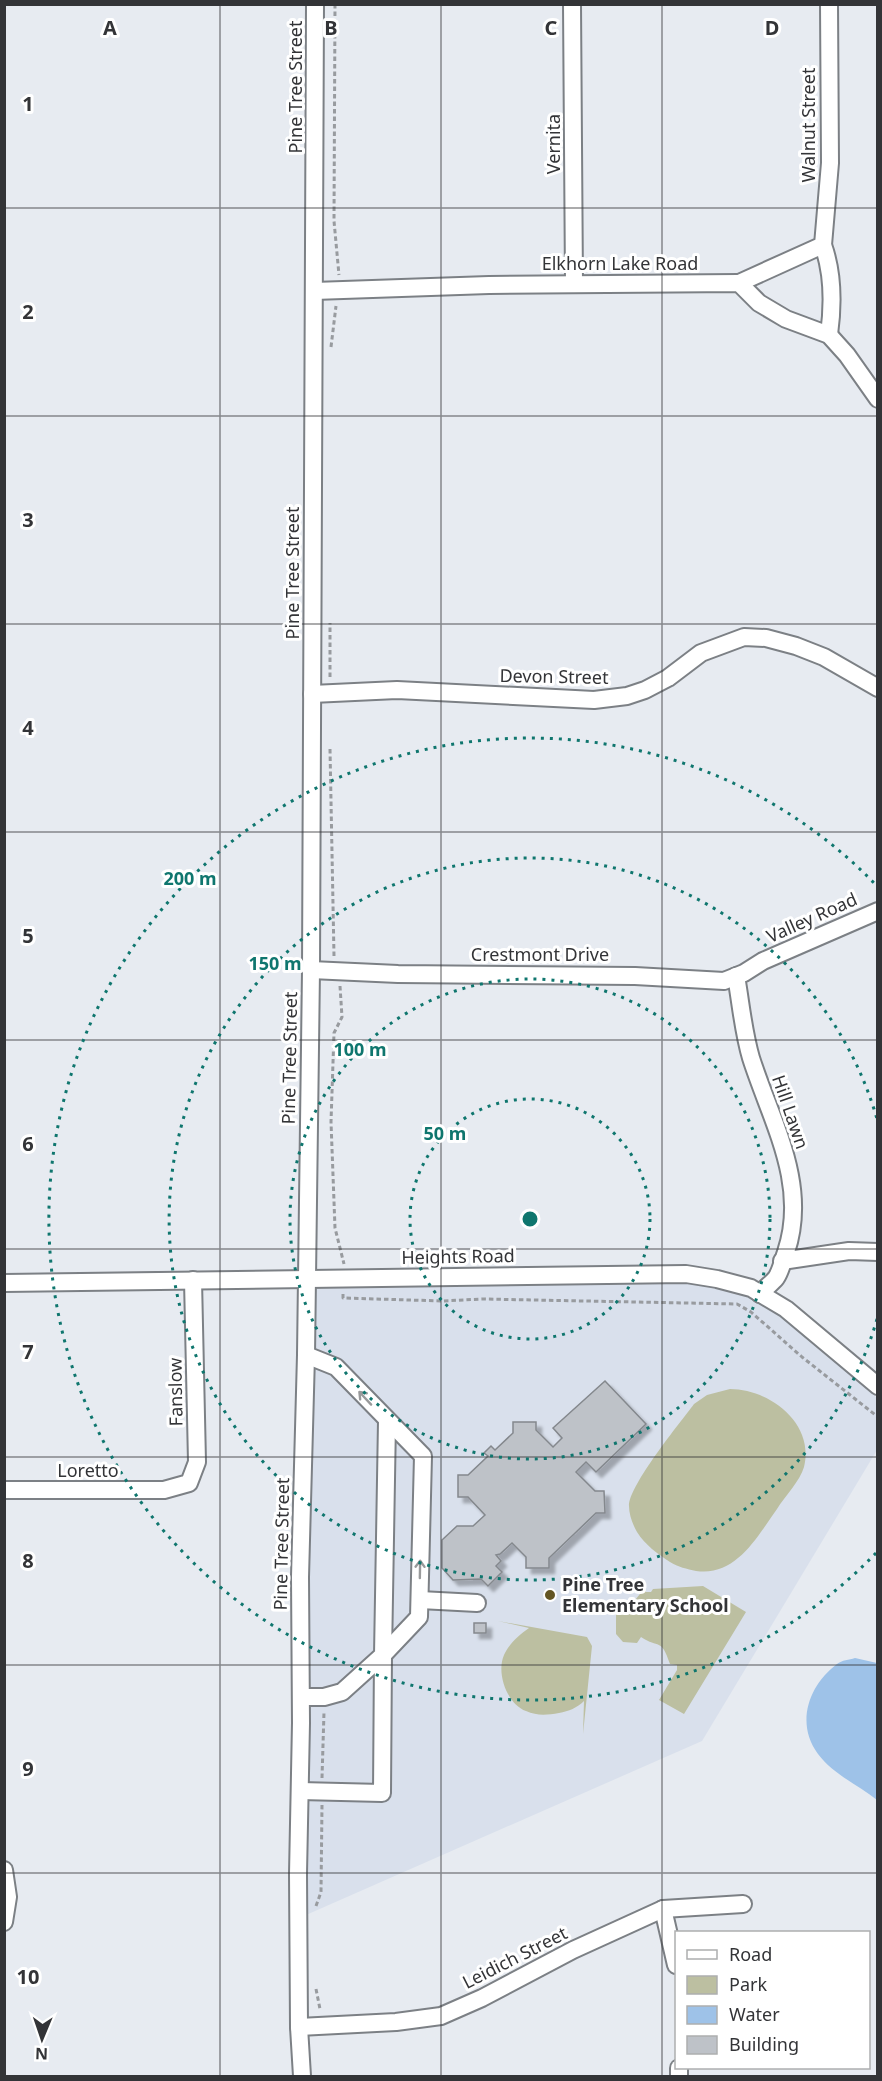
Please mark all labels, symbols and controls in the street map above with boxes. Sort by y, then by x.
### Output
text: A [103,14,117,41]
text: B [324,14,338,41]
text: C [545,14,558,41]
text: D [765,14,779,41]
street label: Pine Tree Street [283,20,307,153]
street label: Walnut Street [796,67,820,182]
text: 1 [22,90,34,117]
street label: Vernita [541,114,565,174]
street label: Elkhorn Lake Road [542,251,698,275]
text: 2 [22,298,34,325]
text: 3 [22,506,34,533]
street label: Pine Tree Street [280,506,304,639]
street label: Devon Street [499,663,609,689]
text: 4 [22,714,34,741]
text: 200 m [163,866,217,890]
street label: Valley Road [763,886,861,948]
text: 5 [22,922,34,949]
street label: Crestmont Drive [471,942,609,966]
text: 150 m [248,951,302,975]
street label: Pine Tree Street [276,991,302,1125]
text: 100 m [333,1037,387,1061]
street label: Hill Lawn [767,1071,815,1152]
text: 50 m [424,1121,466,1145]
text: 6 [22,1130,34,1157]
centre of rings [520,1209,540,1229]
street label: Heights Road [401,1243,515,1269]
text: 7 [22,1338,34,1365]
street label: Fanslow [162,1358,188,1426]
one-way arrow [358,1391,372,1406]
street label: Loretto [57,1458,119,1482]
street label: Pine Tree Street [268,1477,294,1611]
text: 8 [22,1547,34,1574]
one-way arrow [415,1560,426,1580]
place label: Pine Tree Elementary School [562,1572,729,1617]
marker: Pine Tree Elementary School [543,1588,557,1602]
text: 9 [22,1755,34,1782]
street label: Leidich Street [458,1920,572,1994]
legend [675,1931,870,2069]
text: Road [729,1942,772,1966]
text: 10 [17,1963,39,1990]
text: Park [729,1972,767,1996]
text: Water [729,2002,780,2026]
north arrow [12,2009,72,2069]
text: Building [729,2032,799,2056]
text: N [35,2043,48,2065]

